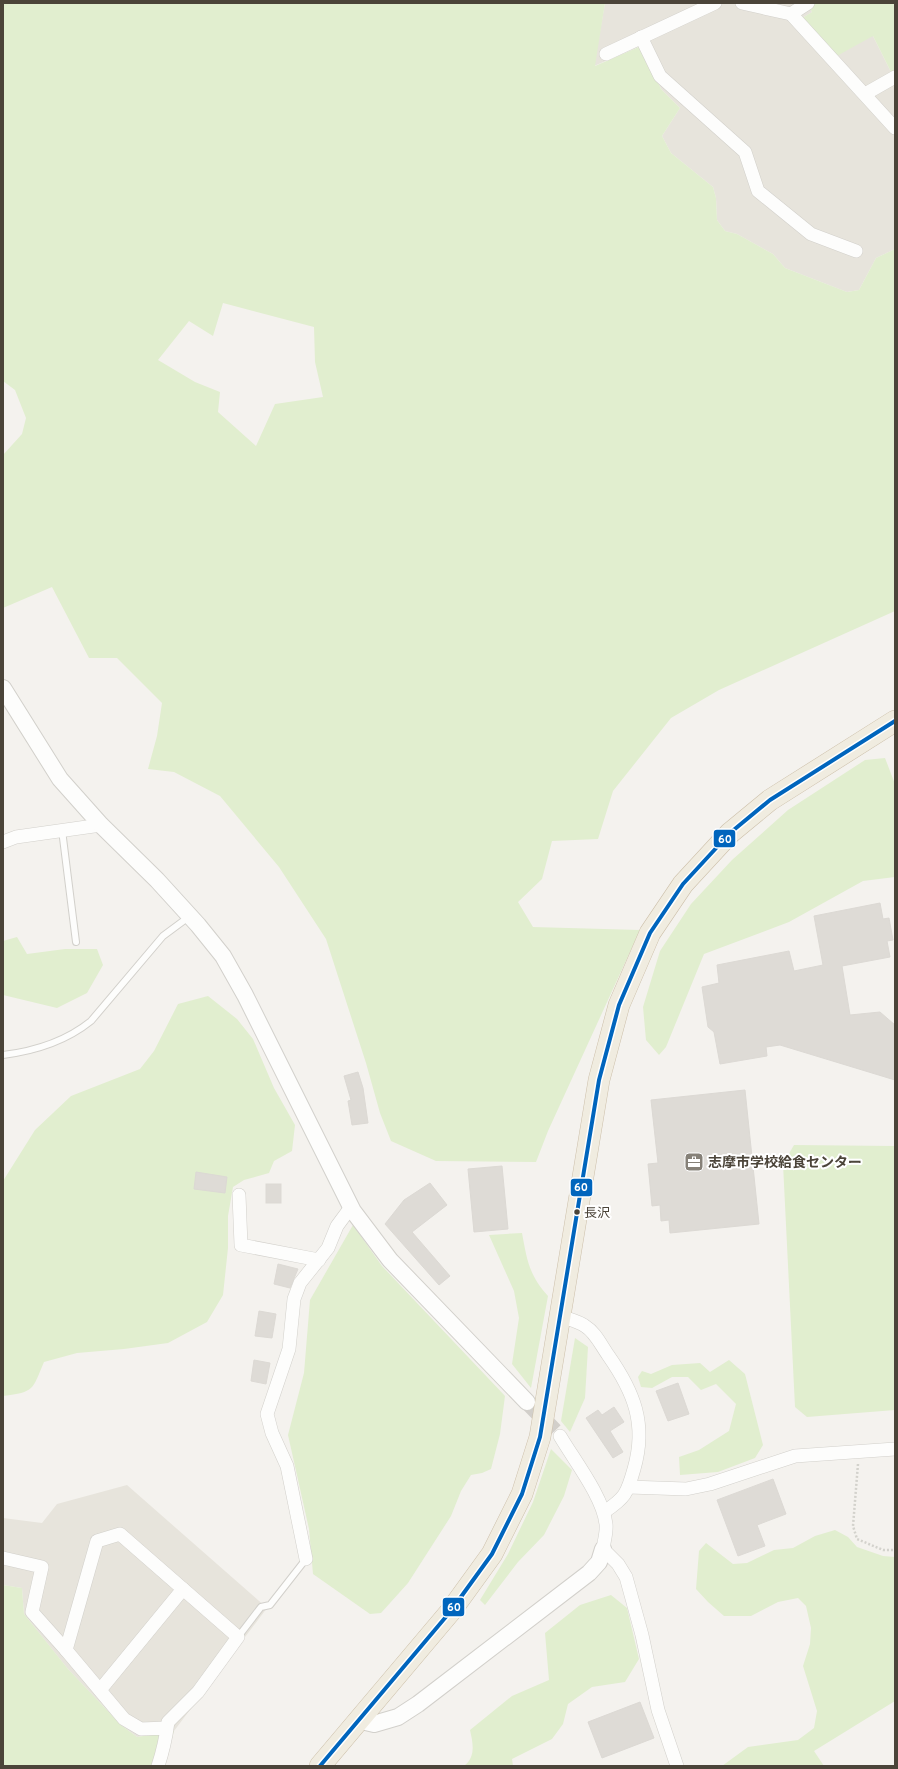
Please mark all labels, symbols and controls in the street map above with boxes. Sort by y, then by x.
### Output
line badge: 60 [713,829,736,848]
text: 60 [718,833,732,847]
office icon: 志摩市学校給食センター [683,1151,705,1173]
place label: 志摩市学校給食センター [708,1154,862,1172]
line badge: 60 [570,1178,593,1197]
text: 60 [574,1181,588,1195]
place label: 長沢 [584,1206,610,1222]
marker: 長沢 [572,1207,582,1217]
line badge: 60 [442,1597,465,1617]
text: 60 [447,1601,461,1615]

